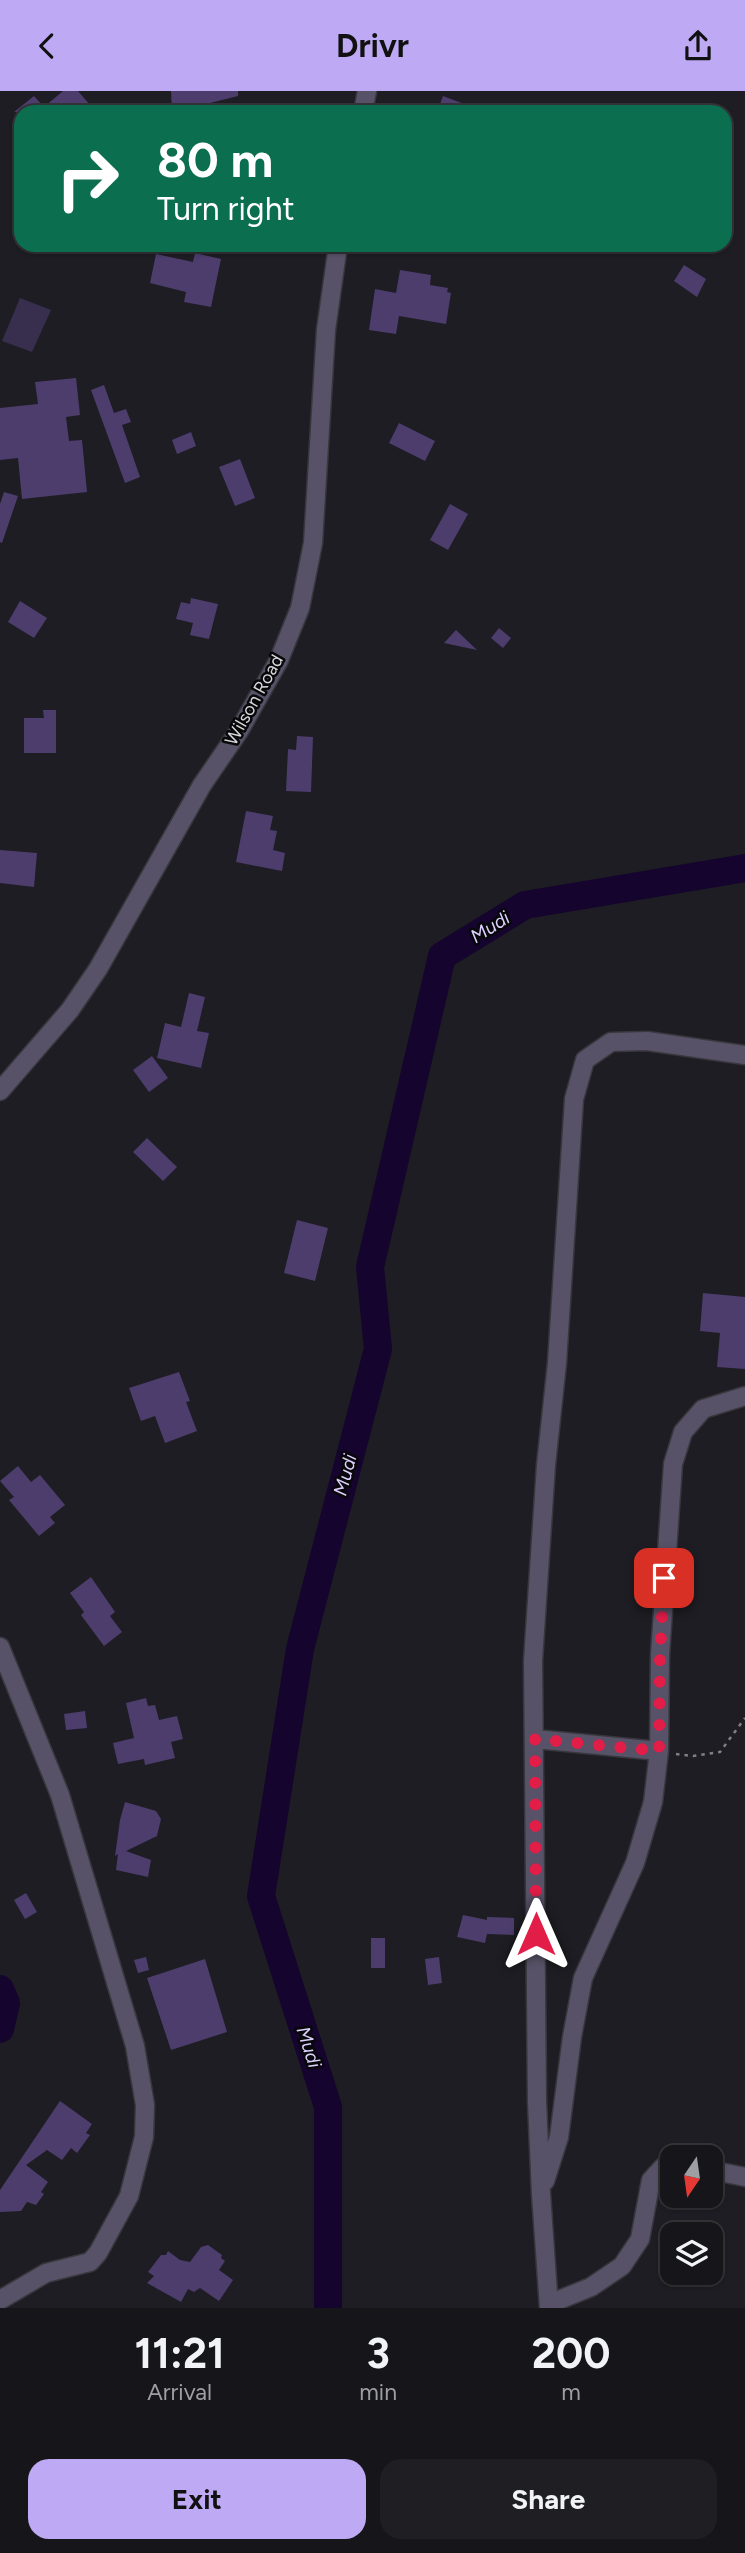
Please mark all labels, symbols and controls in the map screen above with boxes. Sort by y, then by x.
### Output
icon: back [28,27,66,65]
text: Drivr [336,27,409,65]
icon: share [679,27,717,65]
text: 80 m [157,130,273,189]
icon: right [42,133,133,224]
text: Turn right [157,190,295,228]
street label: Wilson Road [220,651,288,749]
water label: Mudi [466,906,514,948]
water label: Mudi [328,1451,362,1498]
pin [634,1548,694,1608]
icon: arrive [645,1559,683,1597]
position arrow [499,1897,573,1971]
water label: Mudi [292,2023,327,2071]
north arrow [660,2145,723,2209]
map controls [660,2145,723,2285]
button: layers [660,2222,723,2285]
text: 11:21 [135,2328,225,2379]
text: 3 [366,2328,390,2379]
text: 200 [532,2328,610,2379]
text: Arrival [147,2378,212,2406]
text: min [359,2378,397,2406]
text: m [561,2378,581,2406]
button: Exit [28,2459,366,2539]
button: Share [380,2459,717,2539]

